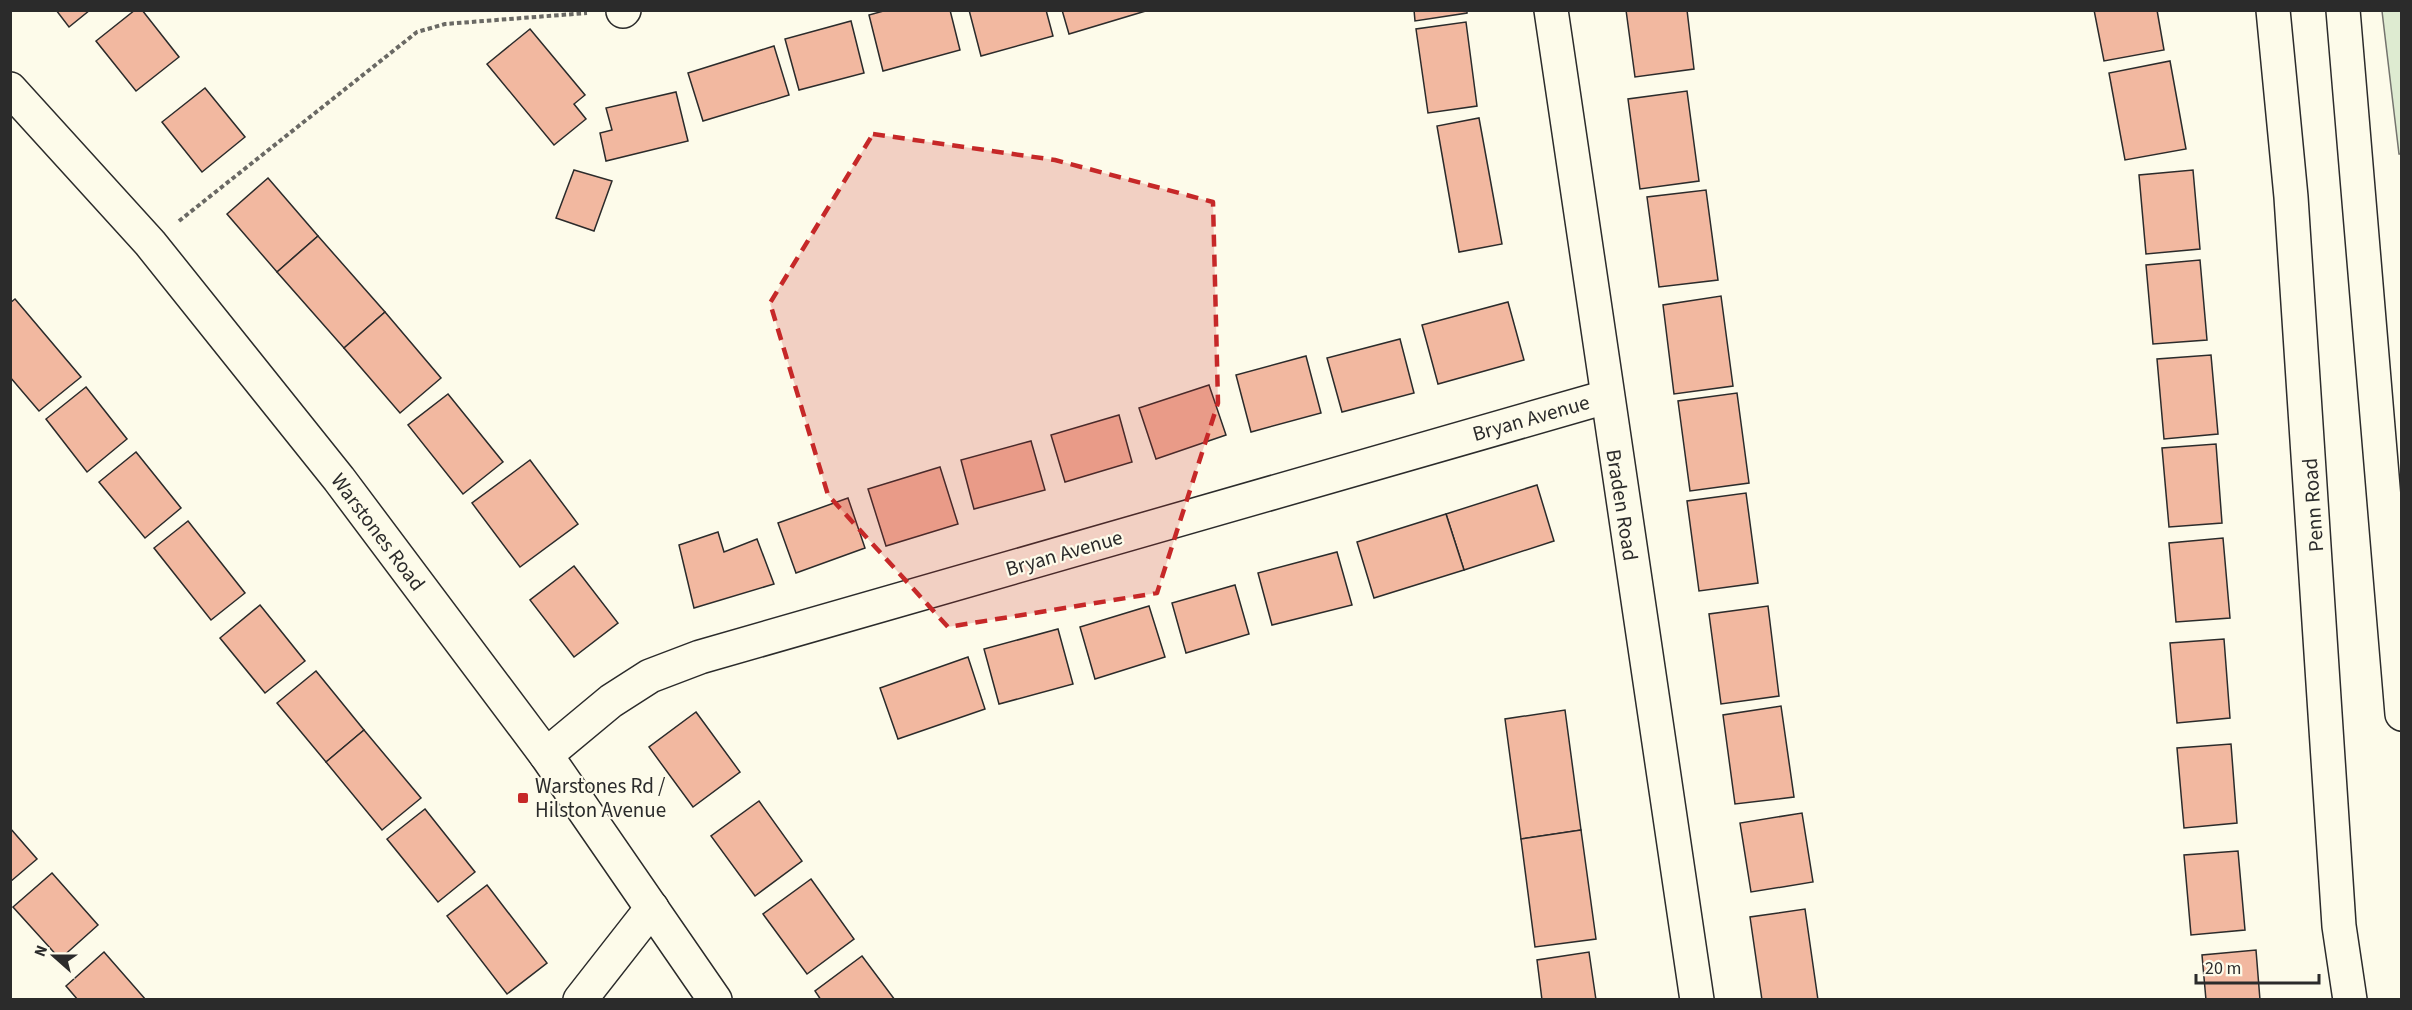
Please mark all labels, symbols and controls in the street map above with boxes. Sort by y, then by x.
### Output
street label: Bryan Avenue [1469,387,1593,449]
street label: Braden Road [1598,447,1646,563]
street label: Penn Road [2295,457,2331,553]
street label: Warstones Road [324,467,432,597]
street label: Bryan Avenue [1002,522,1126,584]
place label: Warstones Rd / Hilston Avenue [535,771,666,825]
marker: Warstones Rd / Hilston Avenue [516,791,530,805]
north arrow [24,926,84,986]
text: N [29,942,53,960]
scale bar [2196,947,2319,985]
text: 20 m [2205,956,2241,981]

